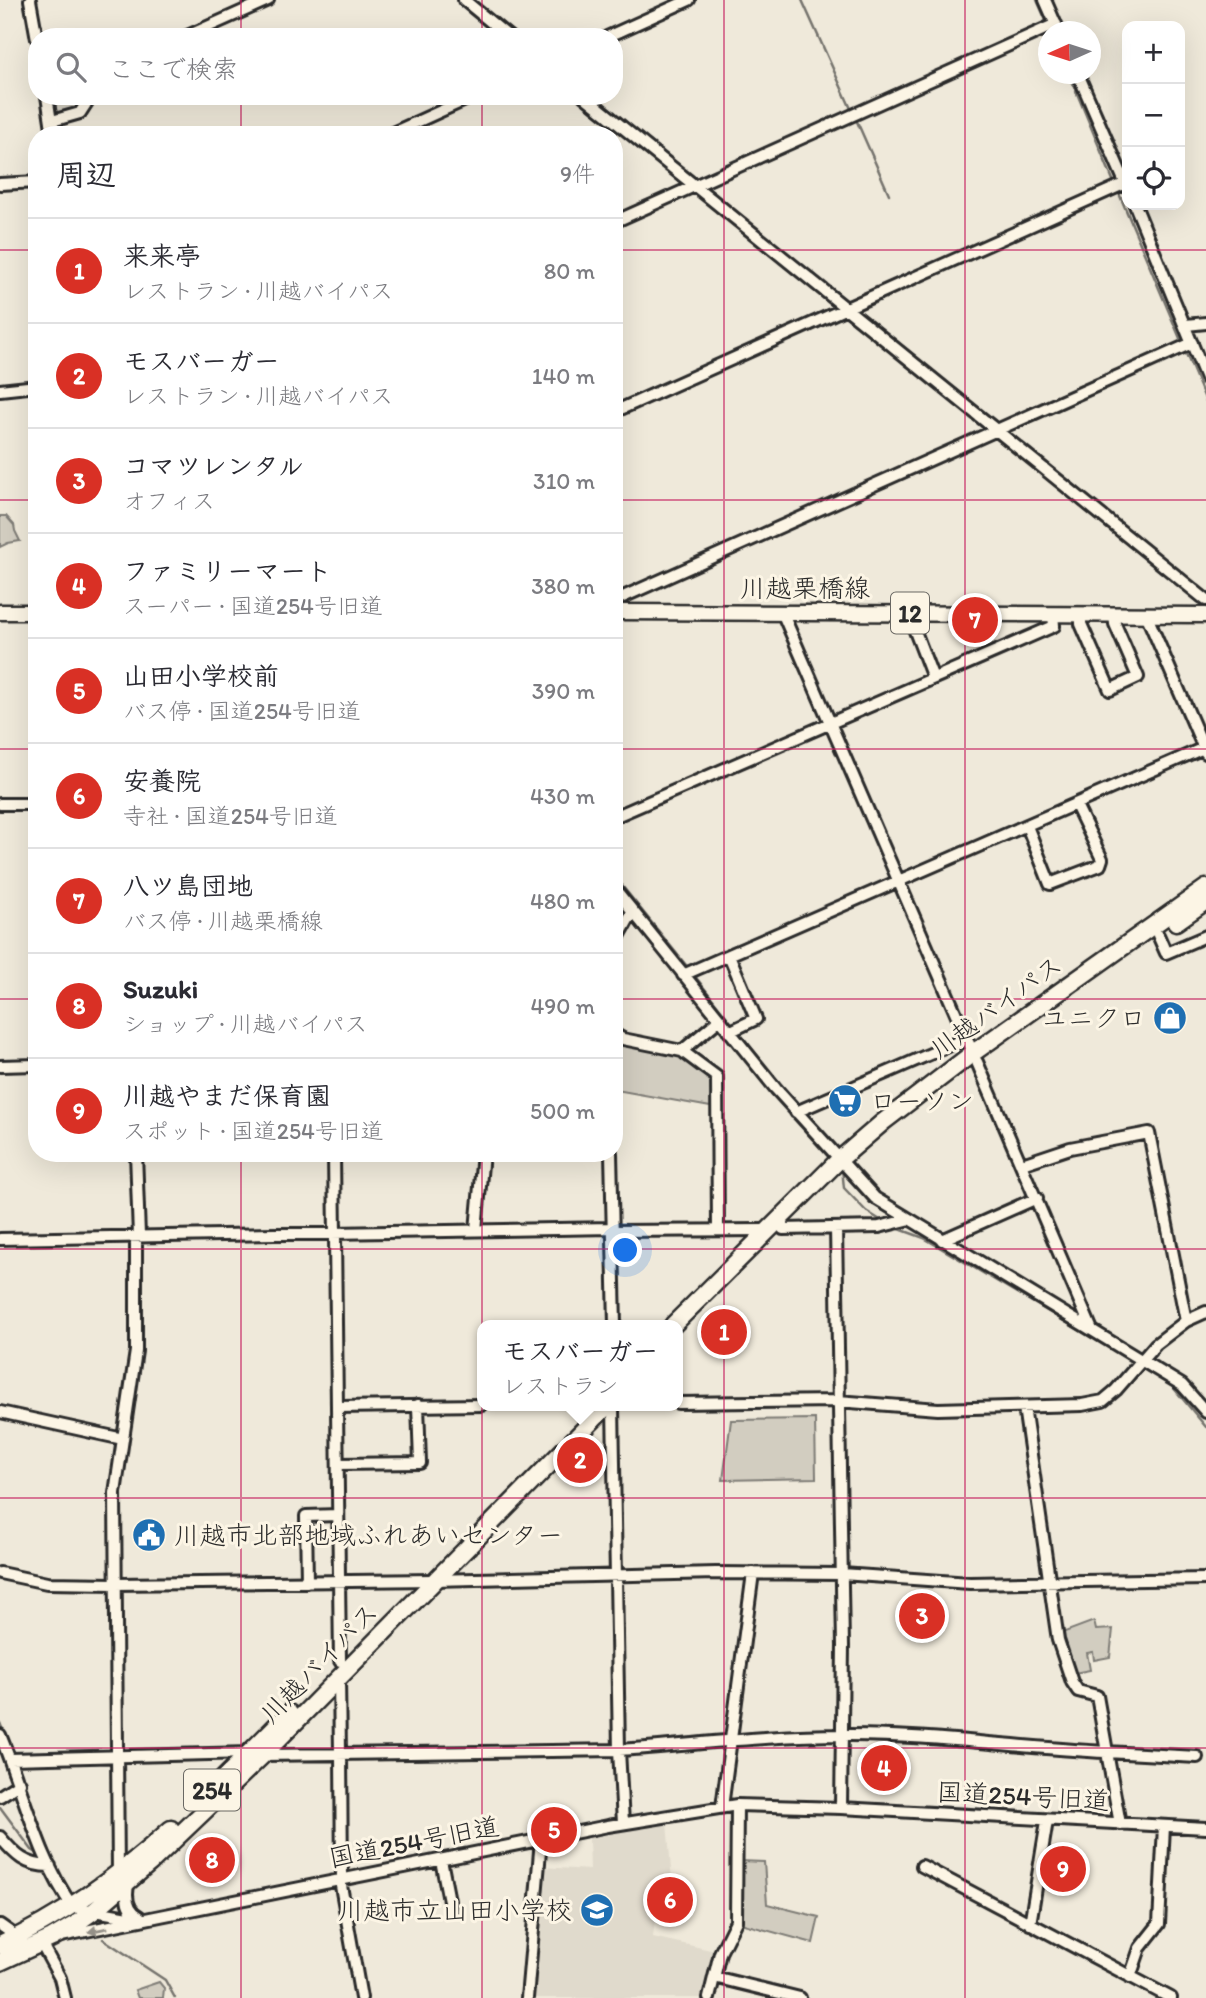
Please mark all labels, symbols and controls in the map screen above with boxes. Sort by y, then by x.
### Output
north arrow [1038,21,1101,84]
map controls [1122,21,1185,210]
button: + [1122,21,1185,84]
search box [28,28,623,105]
icon: search [52,48,90,86]
text: ここで検索 [108,53,238,85]
button: − [1122,84,1185,147]
button: locate [1122,147,1185,210]
text: 周辺 [56,156,116,193]
text: 9件 [560,160,595,188]
text: 来来亭 [123,240,201,272]
text: 1 [74,257,84,285]
text: 80 m [544,257,595,285]
text: レストラン · 川越バイパス [123,277,393,305]
text: モスバーガー [123,345,280,377]
text: 2 [73,362,85,390]
text: 140 m [532,362,595,390]
text: レストラン · 川越バイパス [123,382,393,410]
text: コマツレンタル [123,450,304,482]
text: 3 [73,467,85,495]
text: 310 m [533,467,595,495]
text: オフィス [123,487,215,515]
text: ファミリーマート [123,555,332,587]
text: 4 [72,572,86,600]
text: 380 m [531,572,595,600]
street label: 川越栗橋線 [740,572,870,604]
text: スーパー · 国道254号旧道 [123,592,383,620]
road number: 12 [891,592,929,634]
pin: 7 [952,594,998,646]
text: 山田小学校前 [123,660,279,692]
text: 5 [73,677,85,705]
text: 390 m [532,677,595,705]
text: バス停 · 国道254号旧道 [123,697,361,725]
text: 安養院 [123,765,201,797]
text: 6 [73,782,85,810]
text: 430 m [530,782,595,810]
text: 寺社 · 国道254号旧道 [123,802,338,830]
text: 八ツ島団地 [123,870,253,902]
text: 7 [73,887,85,915]
text: 480 m [530,887,595,915]
text: バス停 · 川越栗橋線 [123,907,323,935]
street label: 川越バイパス [924,948,1068,1066]
text: Suzuki [123,973,198,1005]
text: 8 [73,992,85,1020]
text: 490 m [530,992,595,1020]
shop icon: ユニクロ [1151,999,1189,1037]
place label: ユニクロ [1041,1002,1146,1034]
text: ショップ · 川越バイパス [123,1010,368,1038]
text: 川越やまだ保育園 [123,1080,331,1112]
supermarket icon: ローソン [826,1082,864,1120]
place label: ローソン [870,1085,974,1117]
text: 9 [73,1097,85,1125]
text: 500 m [530,1097,595,1125]
text: スポット · 国道254号旧道 [123,1117,384,1145]
your location [608,1233,642,1267]
pin: 1 [701,1306,747,1358]
popup [477,1320,683,1411]
text: モスバーガー [502,1335,658,1367]
text: レストラン [502,1372,619,1400]
pin: 2 [557,1434,603,1486]
public building icon: 川越市北部地域ふれあいセンター [130,1516,168,1554]
place label: 川越市北部地域ふれあいセンター [174,1519,563,1551]
pin: 3 [899,1590,945,1642]
street label: 川越バイパス [253,1596,385,1730]
pin: 4 [861,1742,907,1794]
road number: 254 [184,1770,240,1811]
street label: 国道254号旧道 [936,1775,1110,1817]
pin: 5 [531,1804,577,1856]
street label: 国道254号旧道 [326,1810,502,1874]
pin: 8 [189,1834,235,1886]
pin: 9 [1040,1843,1086,1895]
pin: 6 [647,1874,693,1926]
school or university icon: 川越市立山田小学校 [578,1891,616,1929]
place label: 川越市立山田小学校 [338,1894,572,1926]
one-way arrow [87,1925,109,1936]

